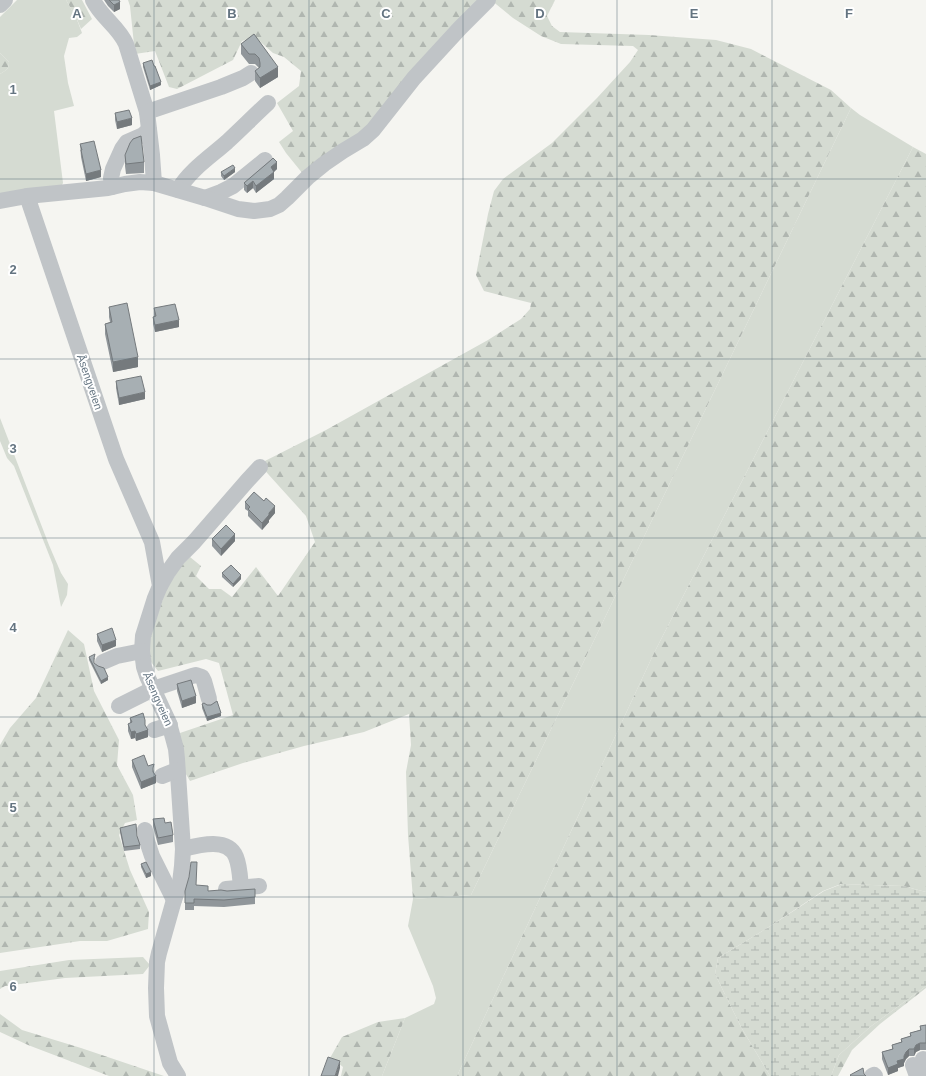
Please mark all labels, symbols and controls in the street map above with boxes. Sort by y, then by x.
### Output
text: A [72,6,82,21]
text: B [227,6,237,21]
text: C [381,6,391,21]
text: D [535,6,545,21]
text: E [690,6,699,21]
text: F [845,6,853,21]
text: 1 [9,82,17,97]
text: 2 [9,262,17,277]
street label: Åsengveien [75,353,105,411]
text: 3 [9,441,17,456]
text: 4 [9,620,17,635]
street label: Åsengveien [141,670,175,728]
text: 5 [9,800,17,815]
text: 6 [9,979,17,994]

